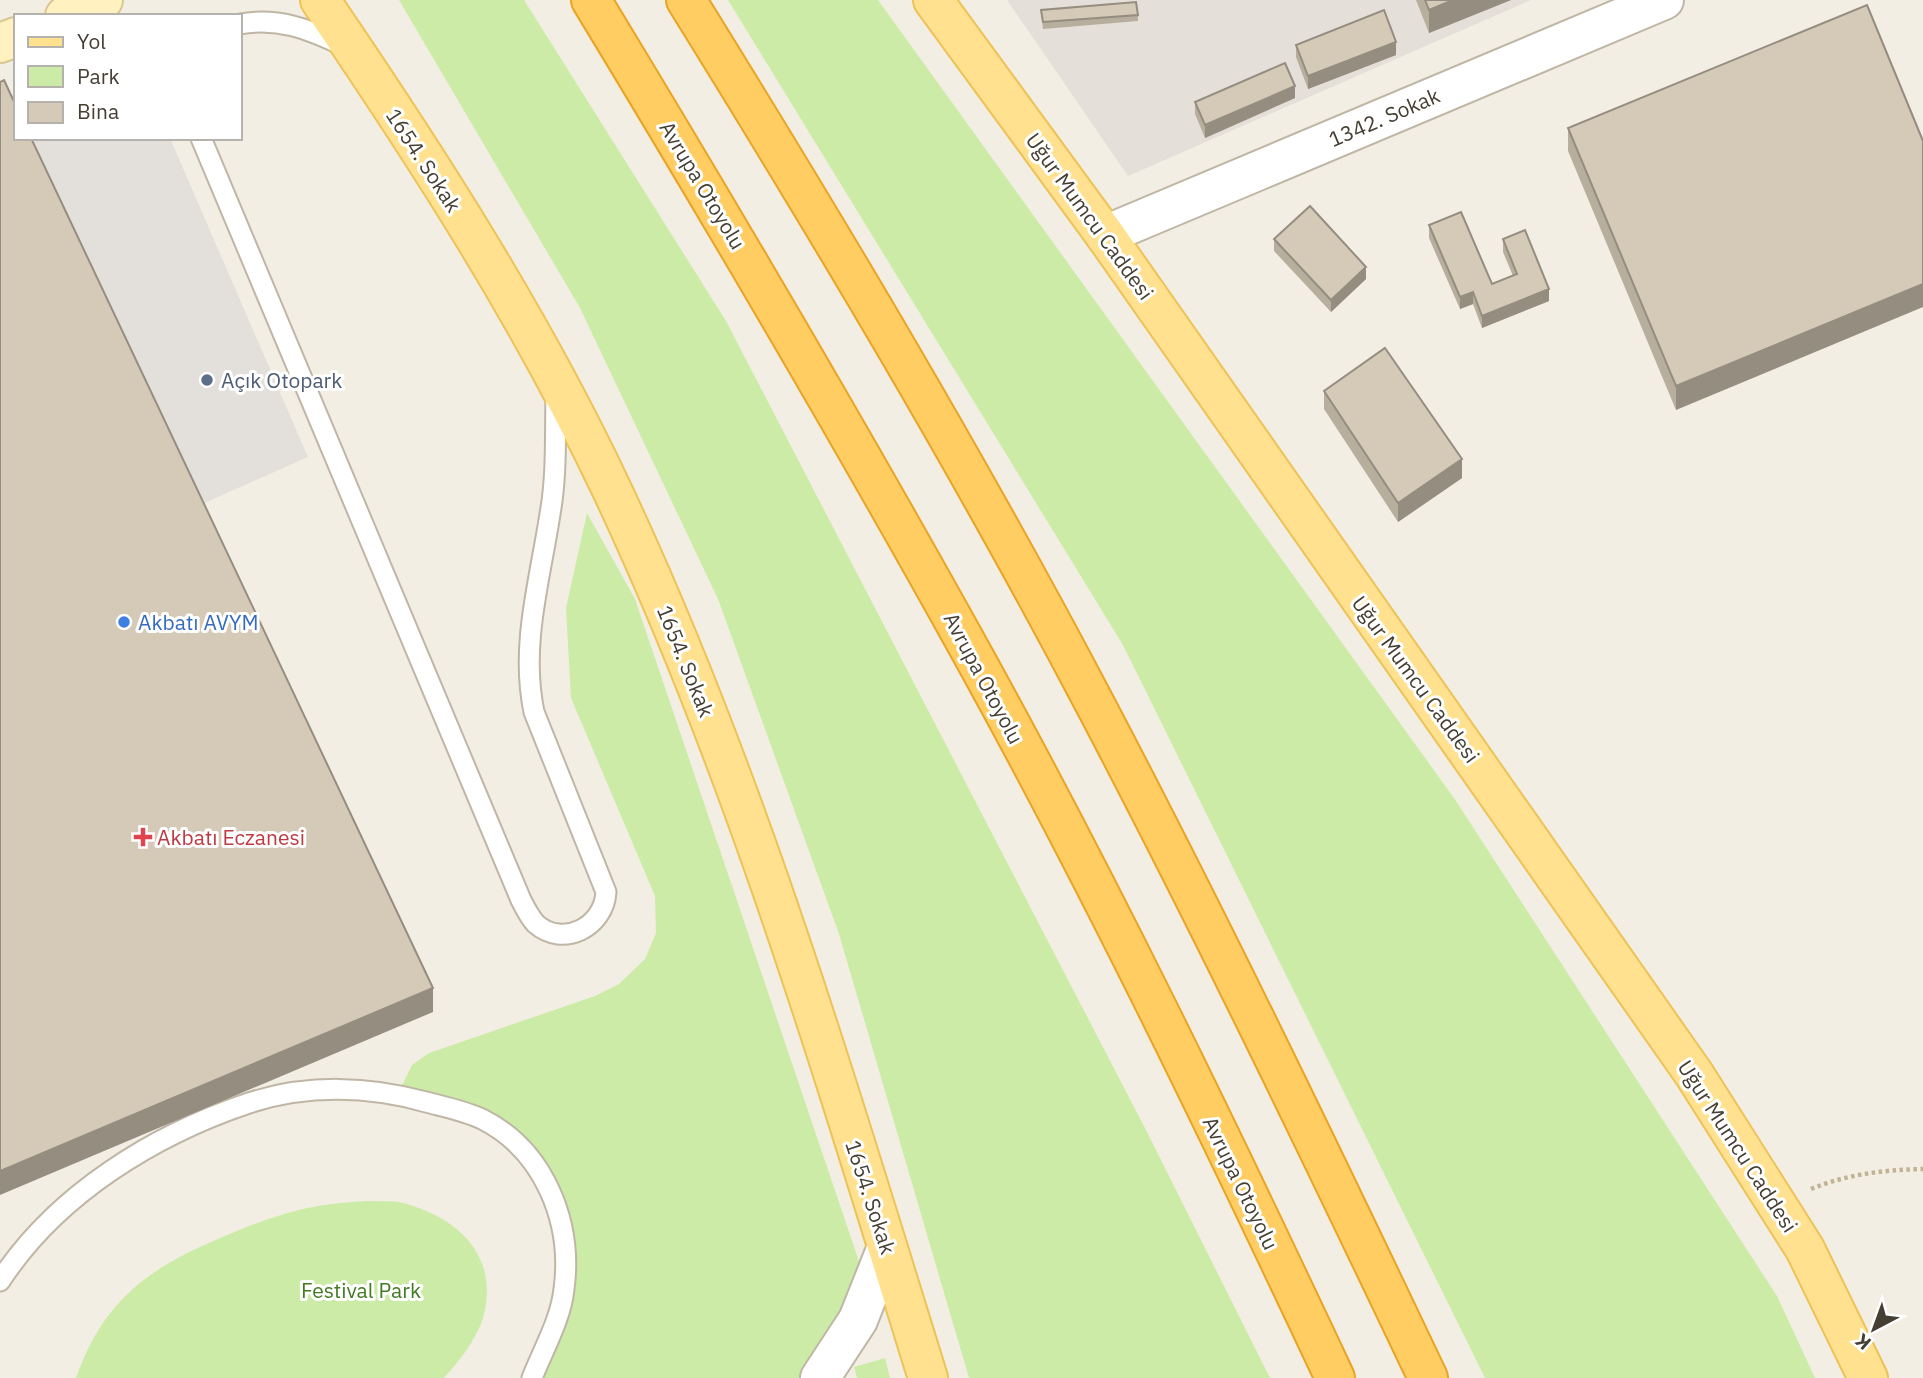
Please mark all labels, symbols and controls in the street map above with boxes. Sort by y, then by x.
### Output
legend [14,14,242,140]
text: Yol [77,27,106,55]
text: Park [77,62,120,90]
street label: 1342. Sokak [1324,81,1444,153]
text: Bina [77,97,119,125]
street label: 1654. Sokak [380,103,468,217]
street label: Avrupa Otoyolu [654,116,752,254]
street label: Uğur Mumcu Caddesi [1020,127,1160,305]
place label: Açık Otopark [221,366,342,394]
marker: Açık Otopark [199,372,215,388]
street label: Uğur Mumcu Caddesi [1346,590,1486,768]
street label: 1654. Sokak [651,601,721,721]
street label: Avrupa Otoyolu [938,607,1030,749]
place label: Akbatı AVYM [138,608,259,636]
marker: Akbatı AVYM [116,614,132,630]
place label: Akbatı Eczanesi [157,823,305,851]
marker: Akbatı Eczanesi [135,829,151,845]
street label: Uğur Mumcu Caddesi [1672,1054,1804,1238]
street label: Avrupa Otoyolu [1197,1112,1285,1254]
street label: 1654. Sokak [839,1136,903,1258]
park label: Festival Park [301,1276,421,1304]
north arrow [1839,1294,1909,1364]
text: K [1850,1328,1876,1355]

